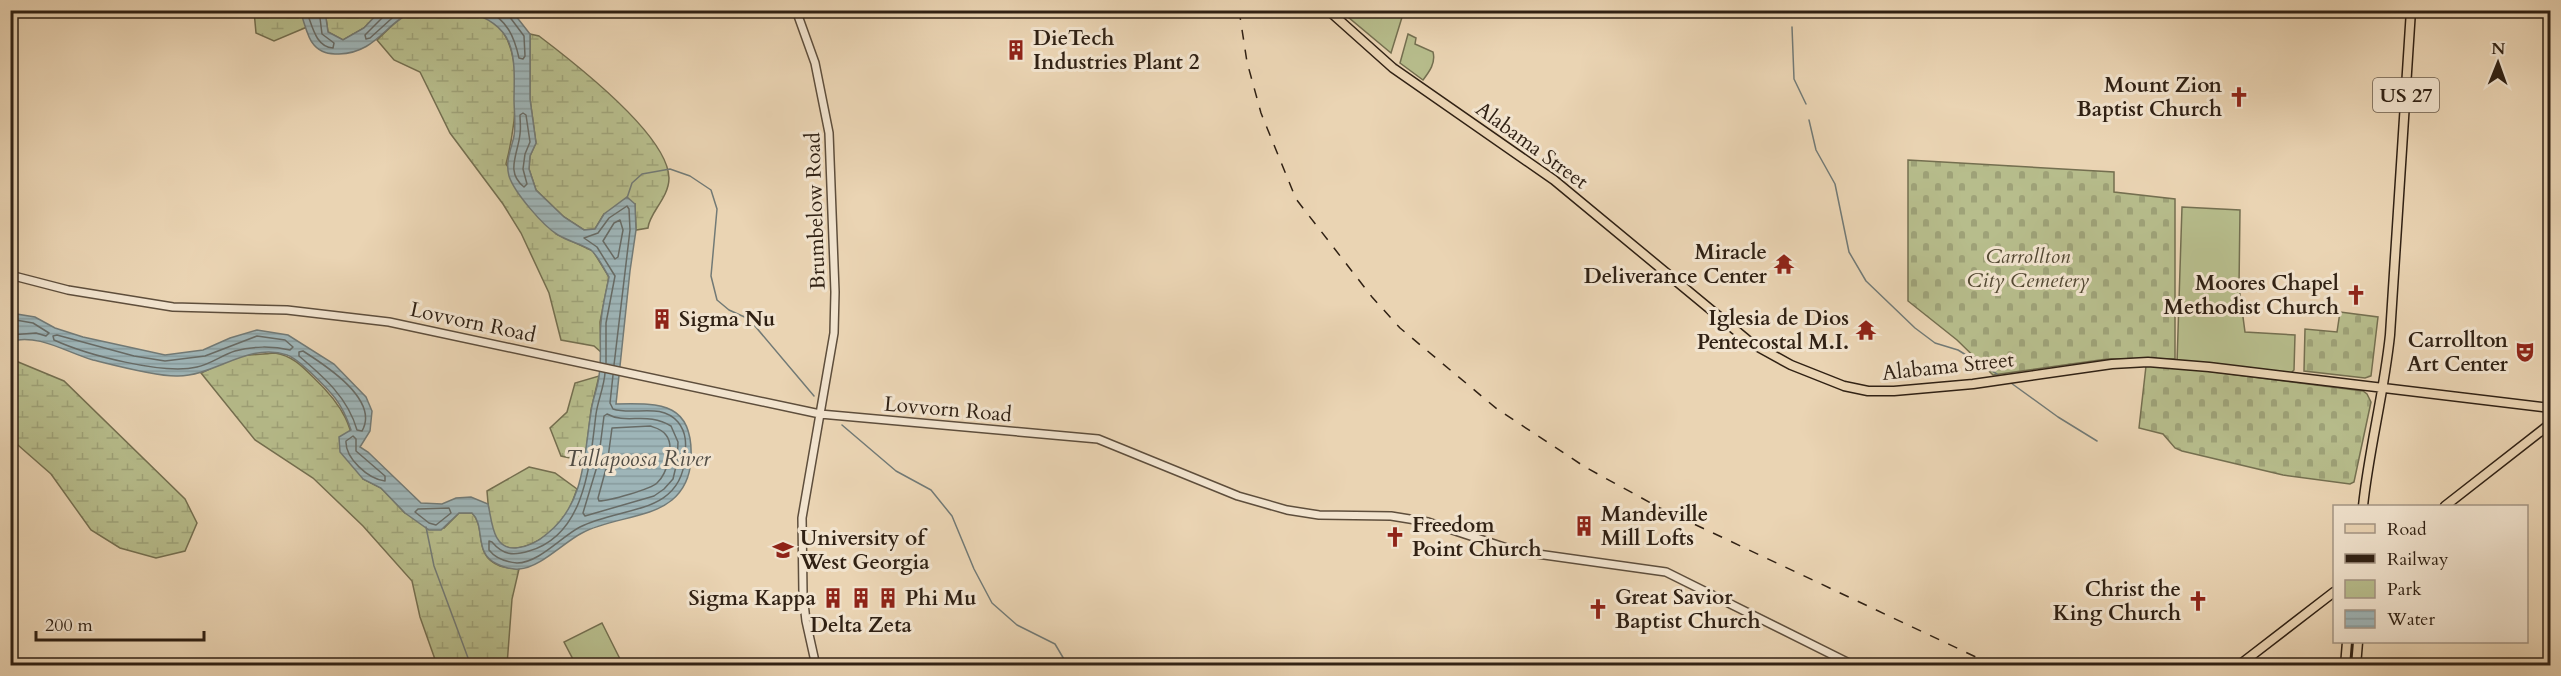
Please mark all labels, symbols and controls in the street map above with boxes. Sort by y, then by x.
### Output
place label: DieTech Industries Plant 2 [1033,24,1200,77]
north arrow [2468,33,2528,93]
building icon: DieTech Industries Plant 2 [1004,38,1028,62]
text: N [2491,38,2505,60]
place label: Mount Zion Baptist Church [2077,71,2222,124]
road number: US 27 [2373,78,2439,112]
church icon: Mount Zion Baptist Church [2227,85,2251,109]
street label: Alabama Street [1470,95,1594,196]
street label: Brumbelow Road [798,132,833,290]
place label: Miracle Deliverance Center [1584,238,1768,291]
park label: Carrollton City Cemetery [1967,242,2089,295]
temple icon: Miracle Deliverance Center [1772,252,1796,276]
place label: Moores Chapel Methodist Church [2164,269,2339,322]
church icon: Moores Chapel Methodist Church [2344,283,2368,307]
street label: Lovvorn Road [407,295,539,350]
place label: Iglesia de Dios Pentecostal M.I. [1697,304,1849,357]
place label: Sigma Nu [679,305,775,334]
building icon: Sigma Nu [650,307,674,331]
temple icon: Iglesia de Dios Pentecostal M.I. [1854,318,1878,342]
place label: Carrollton Art Center [2407,326,2509,379]
theatre icon: Carrollton Art Center [2513,340,2537,364]
street label: Alabama Street [1881,345,2016,388]
street label: Lovvorn Road [883,389,1013,430]
water label: Tallapoosa River [566,444,711,474]
place label: Mandeville Mill Lofts [1601,500,1708,553]
legend [2333,505,2528,643]
place label: Freedom Point Church [1412,511,1541,564]
building icon: Mandeville Mill Lofts [1572,514,1596,538]
text: Road [2387,517,2427,542]
place label: University of West Georgia [799,524,930,577]
church icon: Freedom Point Church [1383,525,1407,549]
school or university icon: University of West Georgia [771,538,795,562]
text: Railway [2387,547,2449,572]
place label: Christ the King Church [2053,575,2181,628]
text: Park [2387,577,2422,602]
place label: Great Savior Baptist Church [1615,583,1760,636]
place label: Sigma Kappa [688,584,817,613]
place label: Phi Mu [905,584,976,613]
building icon: Sigma Kappa [821,586,845,610]
building icon: Delta Zeta [849,586,873,610]
building icon: Phi Mu [876,586,900,610]
church icon: Christ the King Church [2186,589,2210,613]
church icon: Great Savior Baptist Church [1586,597,1610,621]
scale bar [36,604,204,642]
text: Water [2386,607,2436,632]
place label: Delta Zeta [810,611,913,640]
text: 200 m [45,613,93,638]

